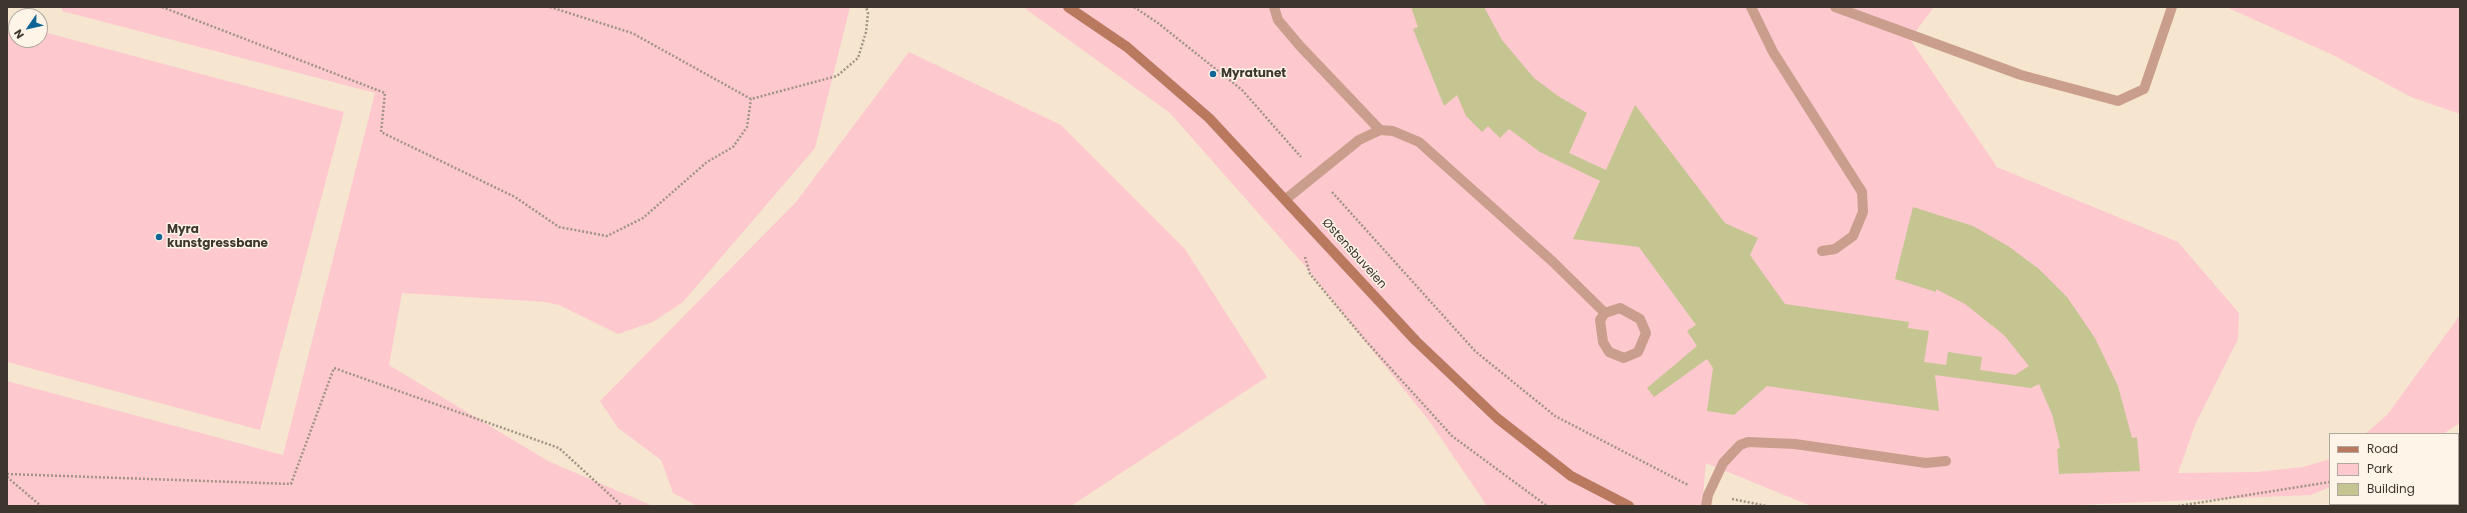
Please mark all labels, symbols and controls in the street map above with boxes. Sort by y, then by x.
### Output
north arrow [8,8,48,48]
text: N [10,26,28,42]
place label: Myratunet [1221,67,1286,81]
marker: Myratunet [1208,69,1218,79]
street label: Østensbuveien [1319,216,1389,292]
place label: Myra kunstgressbane [167,223,268,251]
marker: Myra kunstgressbane [154,232,164,242]
legend [2329,433,2459,505]
text: Road [2367,440,2398,457]
text: Park [2367,460,2393,477]
text: Building [2367,480,2415,497]

